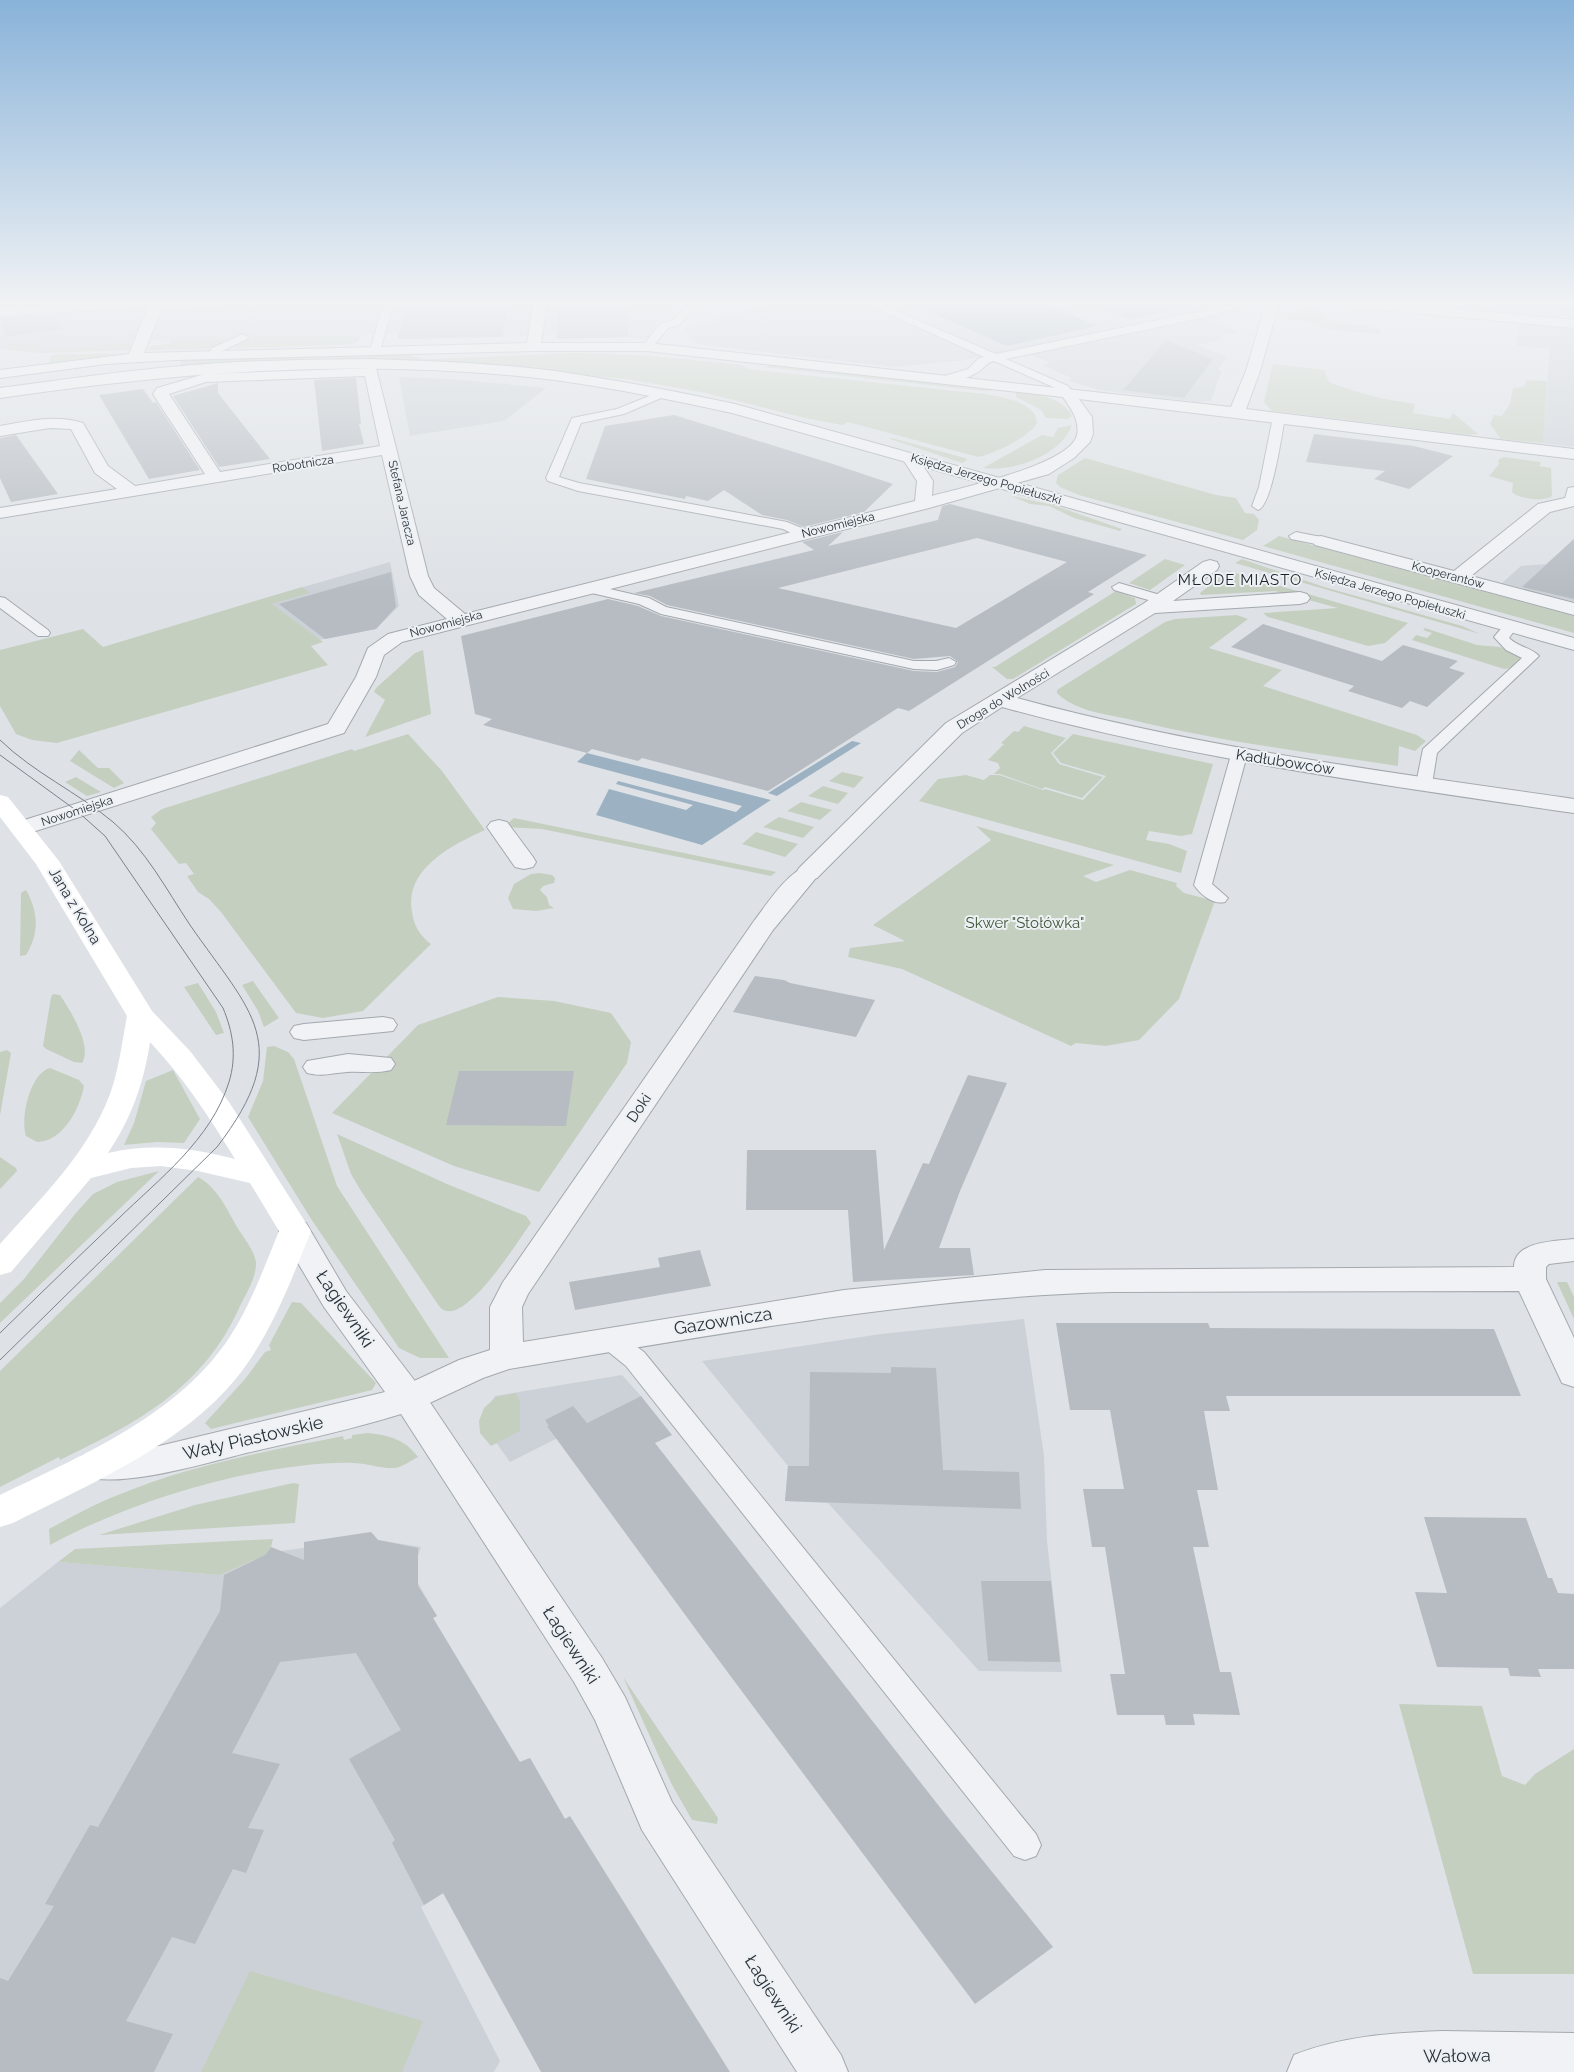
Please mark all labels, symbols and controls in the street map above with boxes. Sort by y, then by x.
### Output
street label: Księdza Jerzego Popiełuszki [909,451,1063,507]
street label: Robotnicza [271,452,335,476]
street label: Stefana Jaracza [385,459,419,547]
street label: Nowomiejska [800,509,876,541]
street label: Kooperantów [1410,559,1486,591]
street label: Księdza Jerzego Popiełuszki [1313,566,1467,622]
district label: MŁODE MIASTO [1178,571,1302,589]
street label: Nowomiejska [408,608,484,640]
street label: Droga do Wolności [954,666,1052,732]
street label: Kadłubowców [1235,745,1335,779]
street label: Nowomiejska [39,793,115,829]
street label: Jana z Kolna [45,864,105,948]
park label: Skwer "Stołówka" [966,914,1084,932]
street label: Doki [623,1090,655,1126]
street label: Łagiewniki [312,1266,379,1351]
street label: Gazownicza [672,1302,774,1339]
street label: Wały Piastowskie [181,1411,326,1464]
street label: Łagiewniki [539,1602,604,1687]
street label: Łagiewniki [741,1951,806,2036]
street label: Wałowa [1423,2044,1491,2067]

